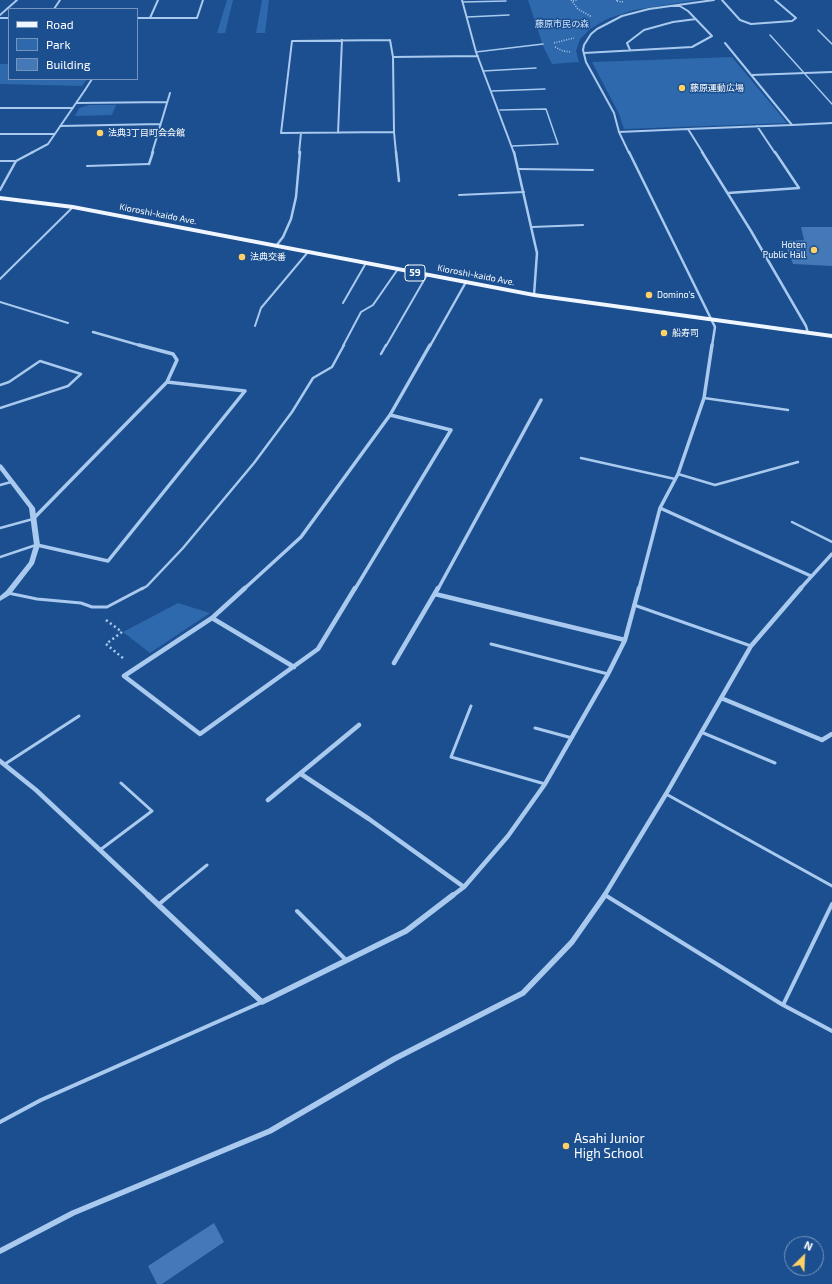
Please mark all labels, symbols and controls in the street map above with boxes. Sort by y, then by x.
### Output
legend [8,8,138,80]
text: Road [46,17,74,31]
park label: 藤原市民の森 [535,19,589,29]
text: Park [46,37,71,51]
text: Building [46,57,90,71]
marker: 藤原運動広場 [677,83,687,93]
place label: 藤原運動広場 [690,83,744,93]
marker: 法典3丁目町会会館 [95,128,105,138]
place label: 法典3丁目町会会館 [108,128,185,138]
street label: Kioroshi-kaido Ave. [118,201,198,227]
place label: Hoten Public Hall [763,240,806,261]
marker: Hoten Public Hall [809,245,819,255]
marker: 法典交番 [237,252,247,262]
place label: 法典交番 [250,252,286,262]
street label: Kioroshi-kaido Ave. [436,262,516,288]
road number: 59 [405,265,425,281]
marker: Domino's [644,290,654,300]
place label: Domino's [657,290,695,300]
marker: 船寿司 [659,328,669,338]
place label: 船寿司 [672,328,699,338]
place label: Asahi Junior High School [574,1131,645,1162]
marker: Asahi Junior High School [561,1141,571,1151]
north arrow [784,1236,824,1276]
text: N [802,1238,815,1253]

